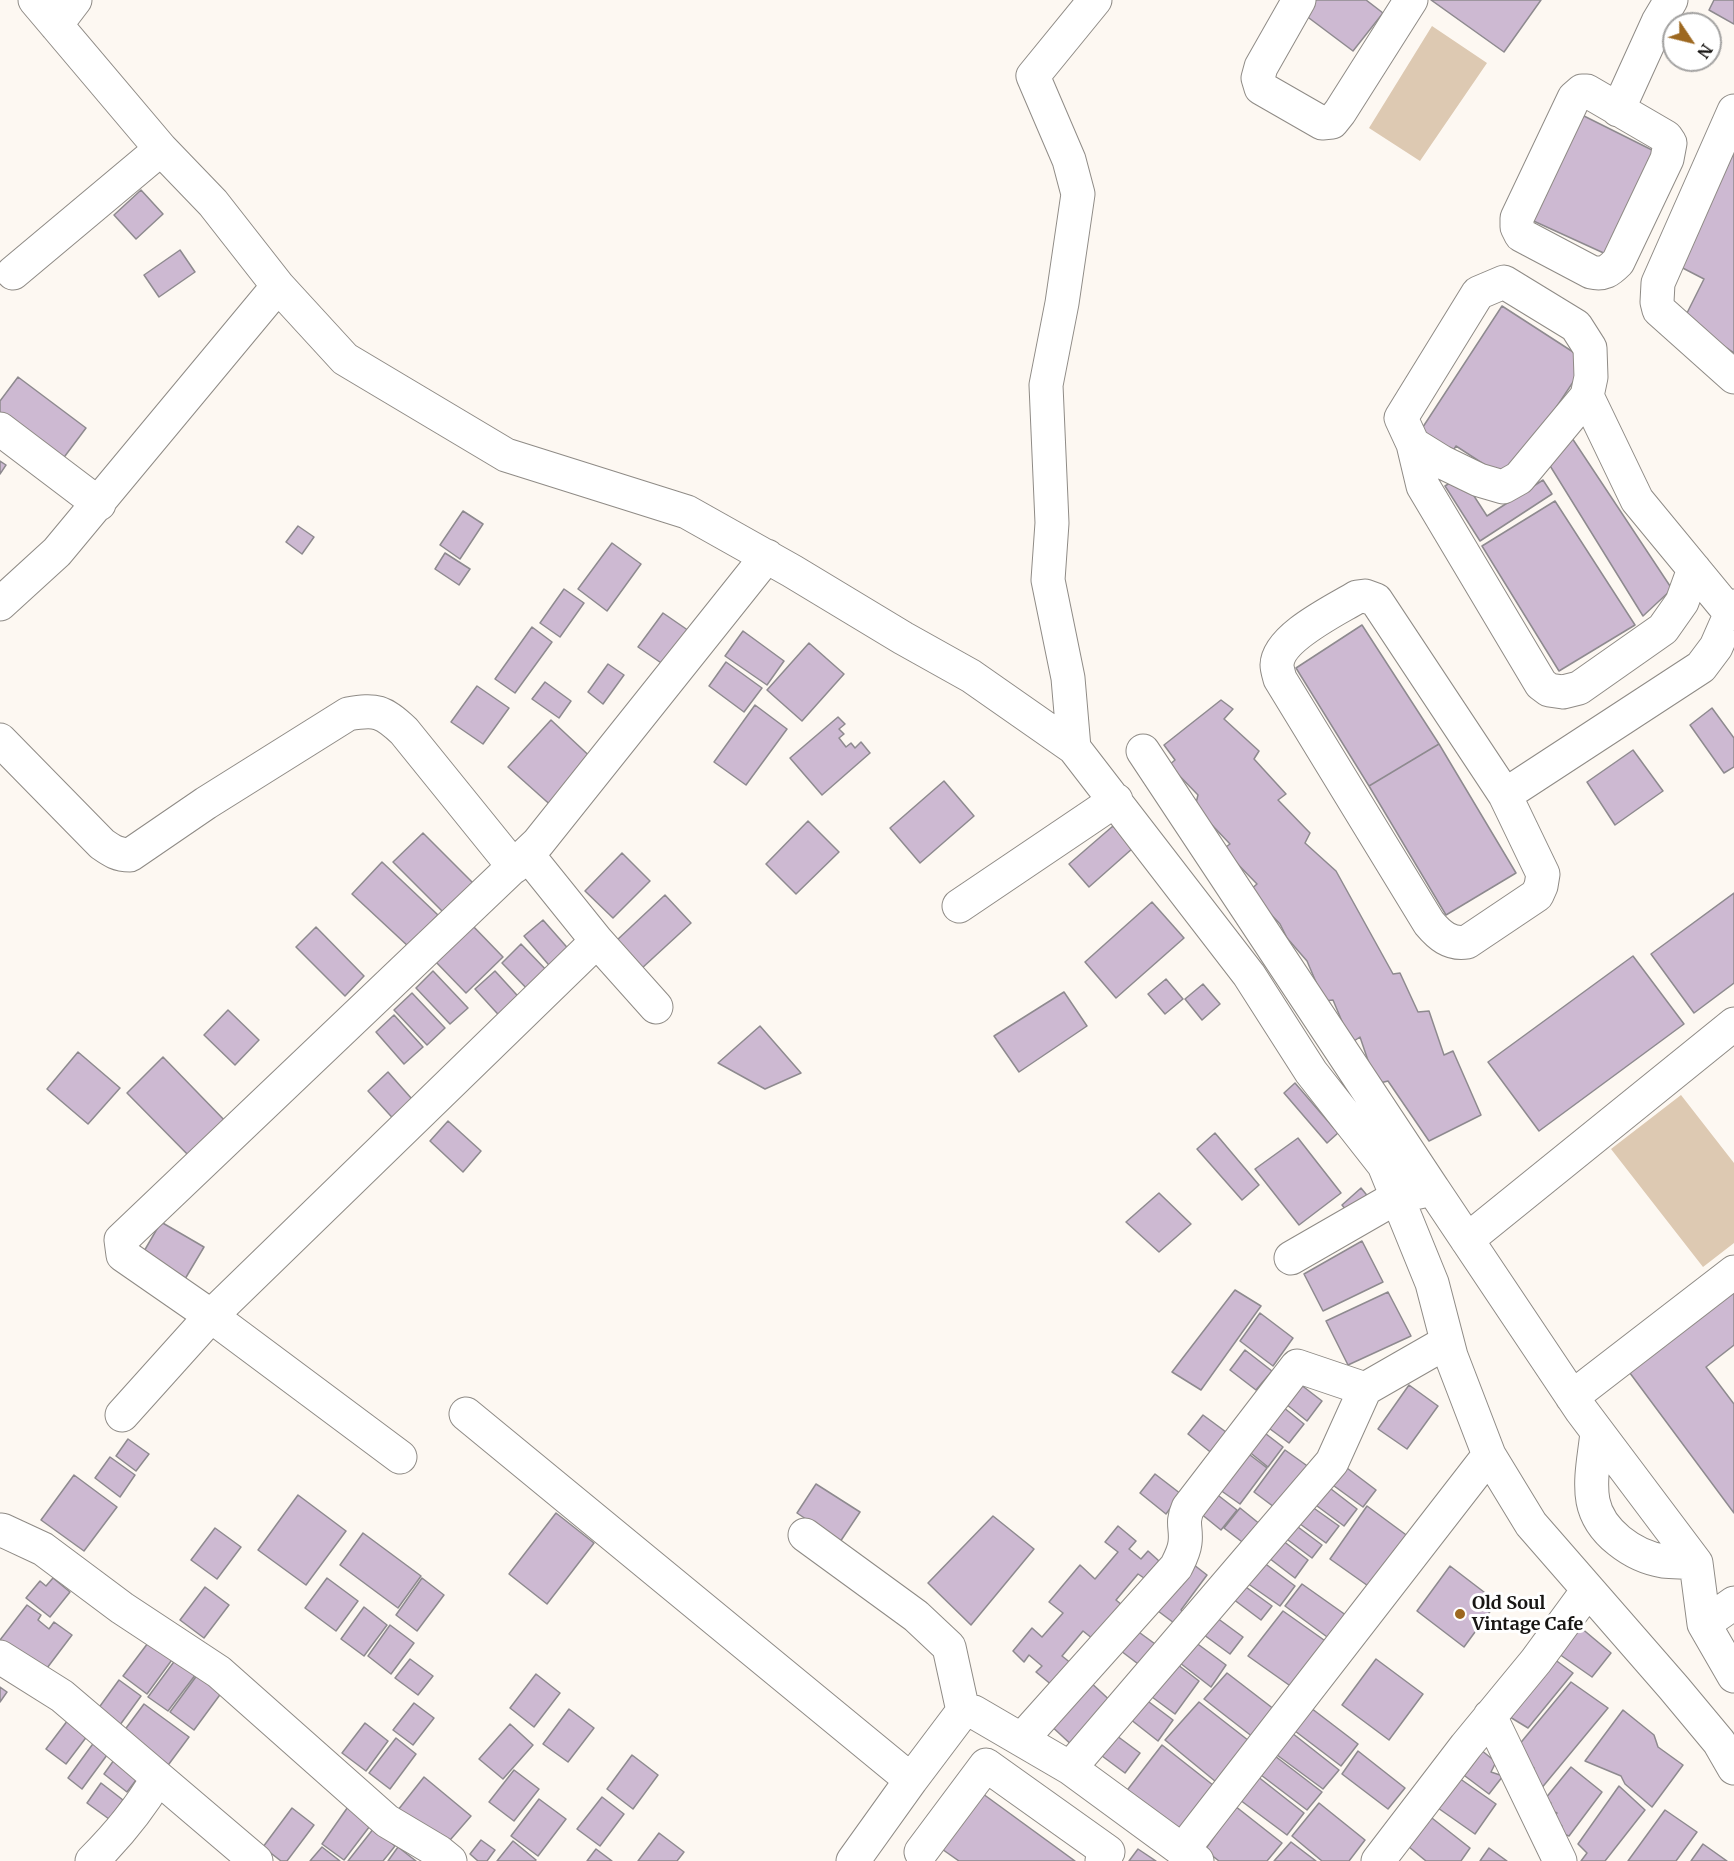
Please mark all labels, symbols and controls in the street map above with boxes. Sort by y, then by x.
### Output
north arrow [1662,12,1722,72]
text: N [1693,40,1717,62]
place label: Old Soul Vintage Cafe [1472,1593,1583,1636]
marker: Old Soul Vintage Cafe [1453,1607,1467,1621]

